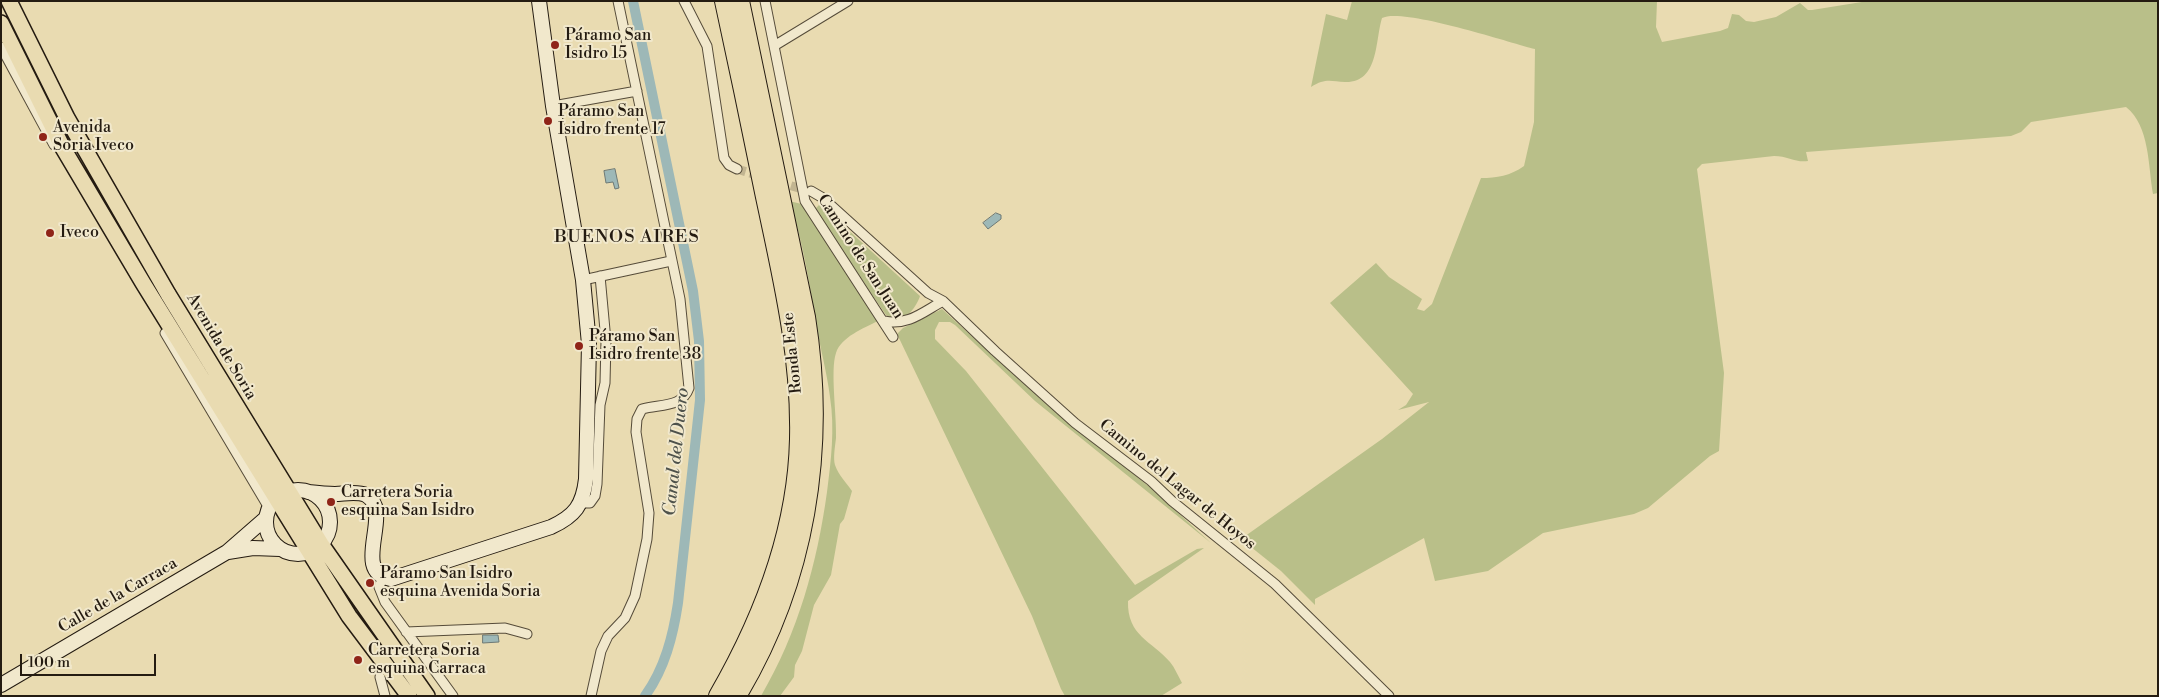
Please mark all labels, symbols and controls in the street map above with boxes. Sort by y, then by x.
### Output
place label: Páramo San Isidro 15 [565,26,651,64]
marker: Páramo San Isidro 15 [549,39,561,51]
place label: Páramo San Isidro frente 17 [558,102,666,140]
marker: Páramo San Isidro frente 17 [542,115,554,127]
place label: Avenida Soria Iveco [53,118,134,156]
marker: Avenida Soria Iveco [37,131,49,143]
street label: Camino de San Juan [813,191,907,323]
place label: Iveco [60,223,99,243]
marker: Iveco [44,227,56,239]
district label: BUENOS AIRES [553,227,701,249]
street label: Avenida de Soria [182,290,260,404]
street label: Ronda Este [779,311,807,395]
place label: Páramo San Isidro frente 38 [589,327,701,365]
marker: Páramo San Isidro frente 38 [573,340,585,352]
water label: Canal del Duero [660,387,694,517]
street label: Camino del Lagar de Hoyos [1095,416,1259,554]
place label: Carretera Soria esquina San Isidro [341,483,475,521]
marker: Carretera Soria esquina San Isidro [325,496,337,508]
street label: Calle de la Carraca [55,554,181,638]
place label: Páramo San Isidro esquina Avenida Soria [380,564,540,602]
marker: Páramo San Isidro esquina Avenida Soria [364,577,376,589]
place label: Carretera Soria esquina Carraca [368,641,486,679]
scale bar [22,644,159,676]
text: 100 m [28,653,70,672]
marker: Carretera Soria esquina Carraca [352,654,364,666]

